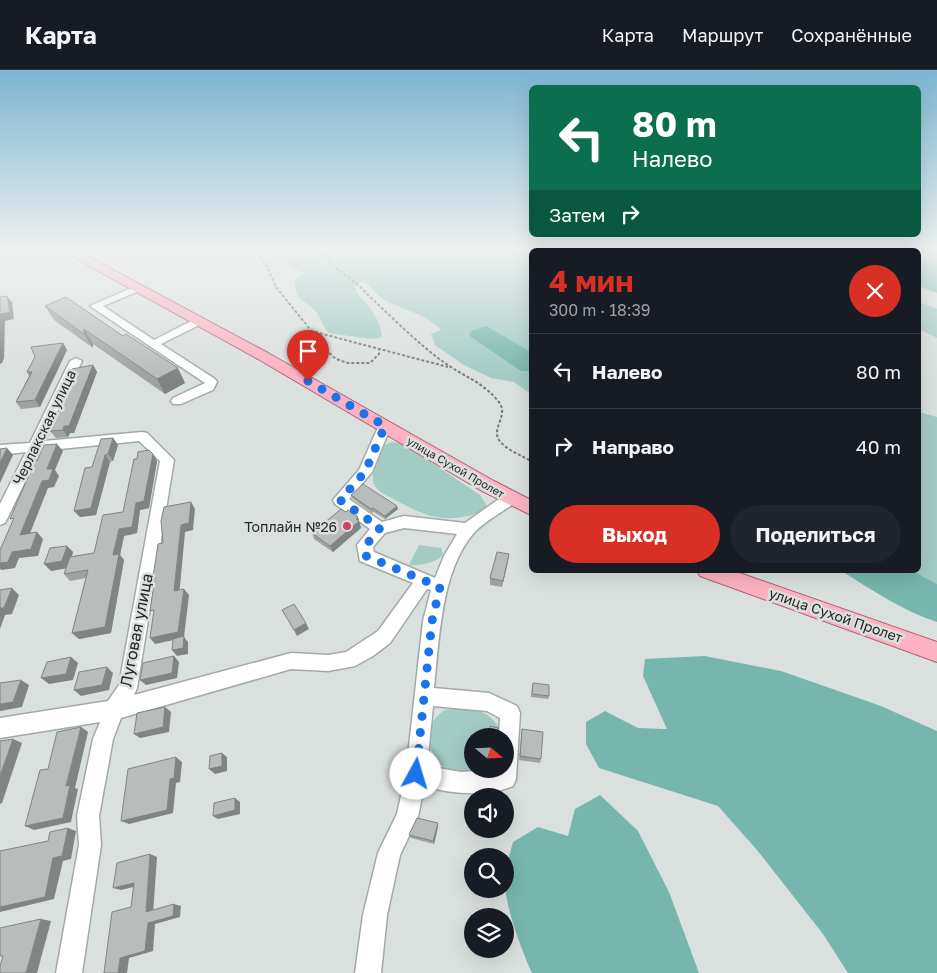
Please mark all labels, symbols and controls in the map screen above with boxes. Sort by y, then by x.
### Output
text: Карта [25,20,97,49]
text: Карта [602,24,654,46]
text: Маршрут [682,24,763,46]
text: Сохранённые [791,24,912,46]
text: 80 m [632,103,717,145]
icon: left [549,105,614,170]
text: Налево [632,145,712,172]
icon: right [616,200,644,228]
text: Затем [549,203,606,226]
text: 4 мин [549,263,633,299]
button: close [849,265,901,317]
text: 300 m · 18:39 [549,300,651,320]
pin [287,330,329,381]
icon: arrive [294,337,322,365]
icon: left [549,357,577,385]
text: Налево [592,360,662,383]
text: 80 m [856,360,901,383]
street label: Черлакская улица [9,367,79,487]
icon: right [549,432,577,460]
street label: улица Сухой Пролет [405,434,507,500]
text: Направо [592,435,674,458]
text: 40 m [856,435,901,458]
button: Выход [549,505,720,563]
button: Поделиться [730,505,901,563]
place label: Топлайн №26 [244,518,337,535]
marker: Топлайн №26 [341,520,353,532]
street label: Луговая улица [115,572,157,688]
street label: улица Сухой Пролет [767,584,905,646]
north arrow [464,728,514,778]
map controls [464,728,514,958]
position arrow [389,747,441,799]
button: sound [464,788,514,838]
button: search [464,848,514,898]
button: layers [464,908,514,958]

